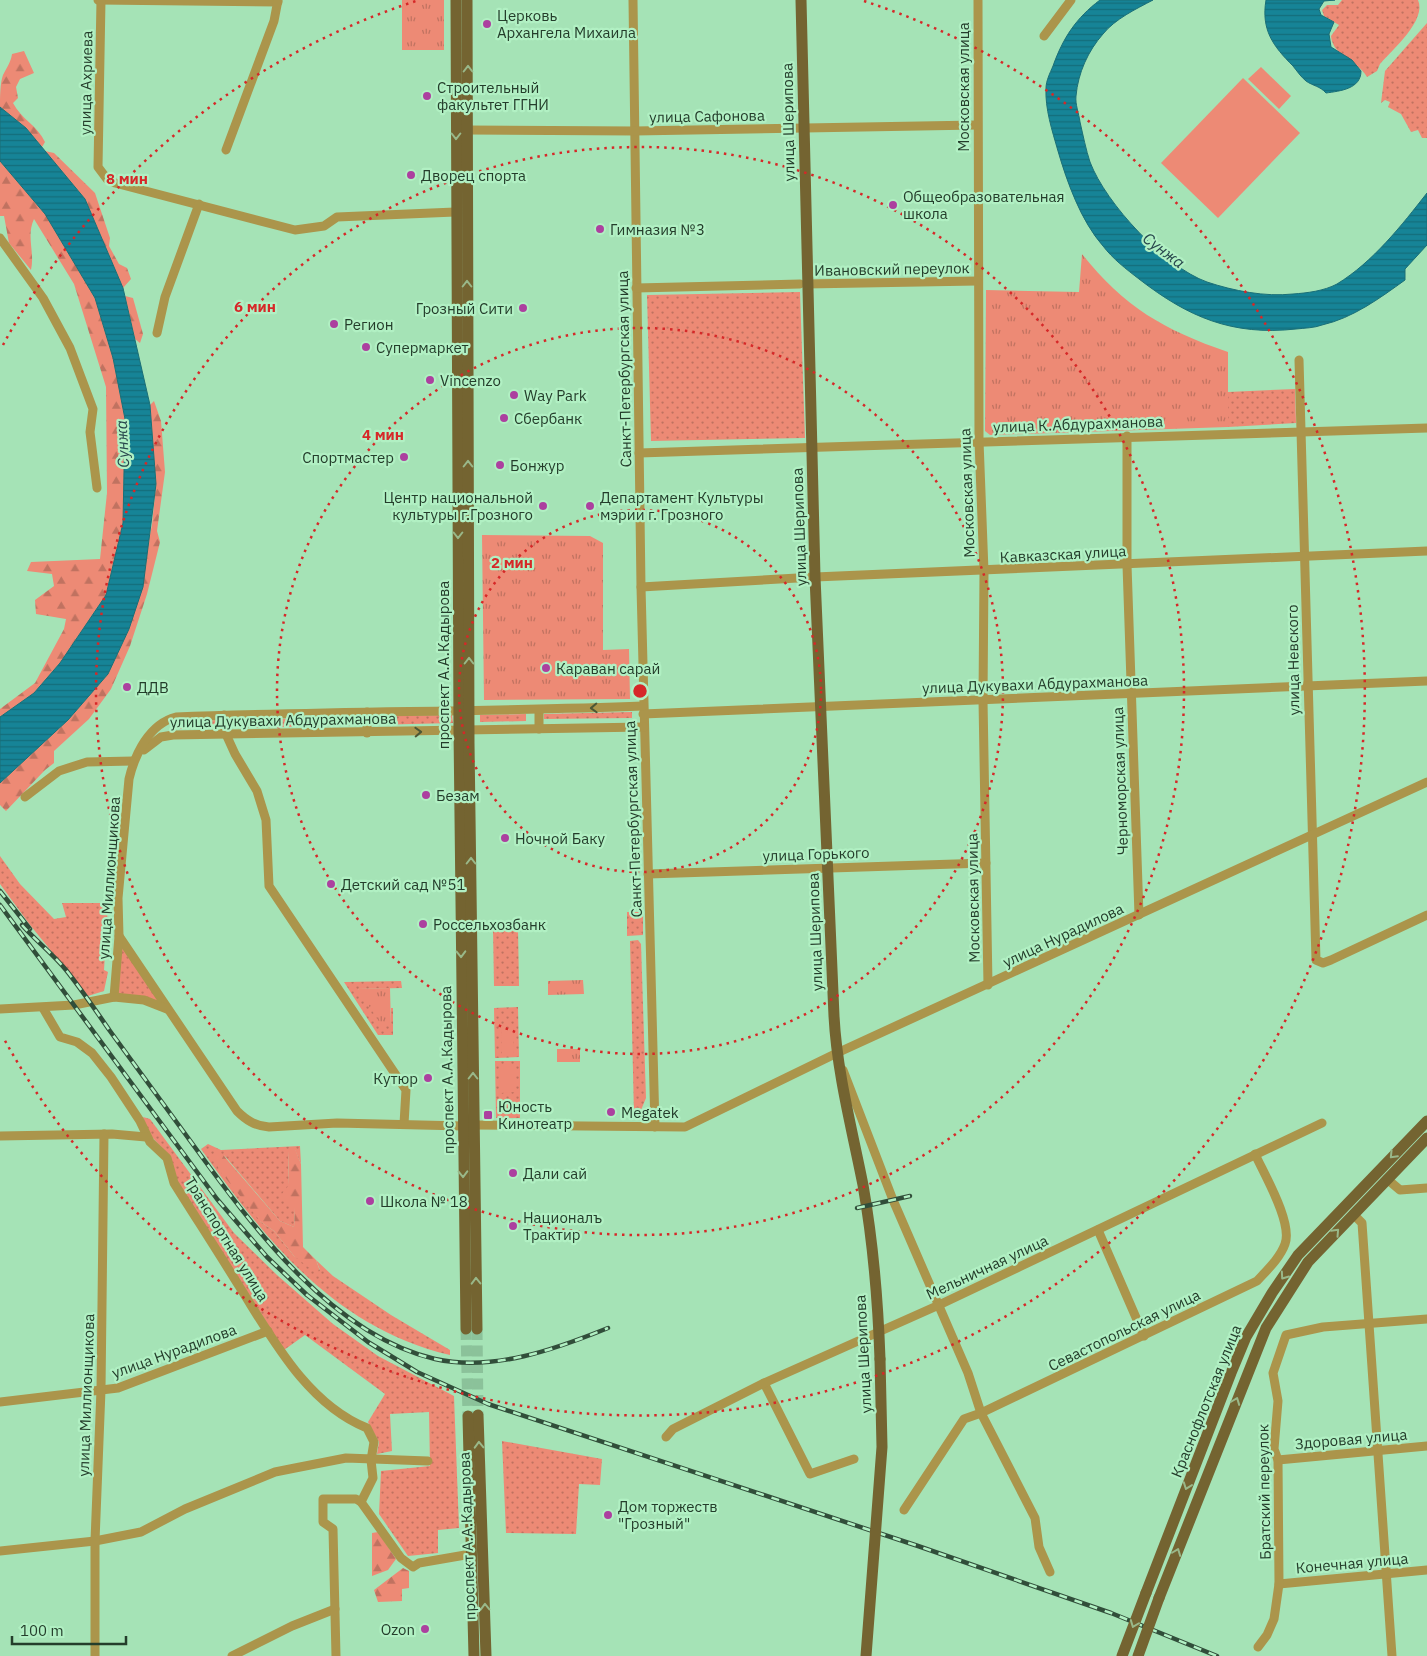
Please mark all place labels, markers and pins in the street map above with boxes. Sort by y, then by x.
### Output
place label: Церковь Архангела Михаила [497,6,636,42]
marker: Церковь Архангела Михаила [481,18,493,30]
place label: Строительный факультет ГГНИ [437,78,549,114]
marker: Строительный факультет ГГНИ [421,90,433,102]
place label: Дворец спорта [421,166,526,185]
marker: Дворец спорта [405,169,417,181]
place label: Общеобразовательная школа [903,187,1065,223]
marker: Общеобразовательная школа [887,199,899,211]
place label: Гимназия №3 [610,220,705,239]
marker: Гимназия №3 [594,223,606,235]
place label: Грозный Сити [416,299,513,318]
marker: Грозный Сити [517,302,529,314]
place label: Регион [344,315,394,334]
marker: Регион [328,318,340,330]
place label: Супермаркет [376,338,469,357]
marker: Супермаркет [360,341,372,353]
place label: Vincenzo [440,371,501,390]
marker: Vincenzo [424,374,436,386]
place label: Way Park [524,386,587,405]
marker: Way Park [508,389,520,401]
place label: Сбербанк [514,409,582,428]
marker: Сбербанк [498,412,510,424]
place label: Спортмастер [302,448,394,467]
marker: Спортмастер [398,451,410,463]
place label: Бонжур [510,456,565,475]
marker: Бонжур [494,459,506,471]
place label: Центр национальной культуры г.Грозного [383,488,533,524]
place label: Департамент Культуры мэрии г. Грозного [600,488,764,524]
marker: Центр национальной культуры г.Грозного [537,500,549,512]
marker: Департамент Культуры мэрии г. Грозного [584,500,596,512]
place label: Караван сарай [556,659,660,678]
marker: Караван сарай [540,662,552,674]
place label: ДДВ [137,678,169,697]
marker: ДДВ [121,681,133,693]
centre of rings [631,682,649,700]
place label: Безам [436,786,480,805]
marker: Безам [420,789,432,801]
place label: Ночной Баку [515,829,605,848]
marker: Ночной Баку [499,832,511,844]
place label: Детский сад №51 [341,875,466,894]
marker: Детский сад №51 [325,878,337,890]
place label: Россельхозбанк [433,915,546,934]
marker: Россельхозбанк [417,918,429,930]
place label: Кутюр [373,1069,418,1088]
marker: Кутюр [422,1072,434,1084]
place label: Юность Кинотеатр [498,1097,572,1133]
place label: Megatek [621,1103,679,1122]
marker: Megatek [605,1106,617,1118]
marker: Юность Кинотеатр [482,1109,494,1121]
place label: Дали сай [523,1164,587,1183]
marker: Дали сай [507,1167,519,1179]
place label: Школа № 18 [380,1192,468,1211]
marker: Школа № 18 [364,1195,376,1207]
place label: Националъ Трактир [523,1208,602,1244]
marker: Националъ Трактир [507,1220,519,1232]
place label: Дом торжеств "Грозный" [618,1497,718,1533]
marker: Дом торжеств "Грозный" [602,1509,614,1521]
place label: Ozon [381,1620,415,1639]
marker: Ozon [419,1623,431,1635]

